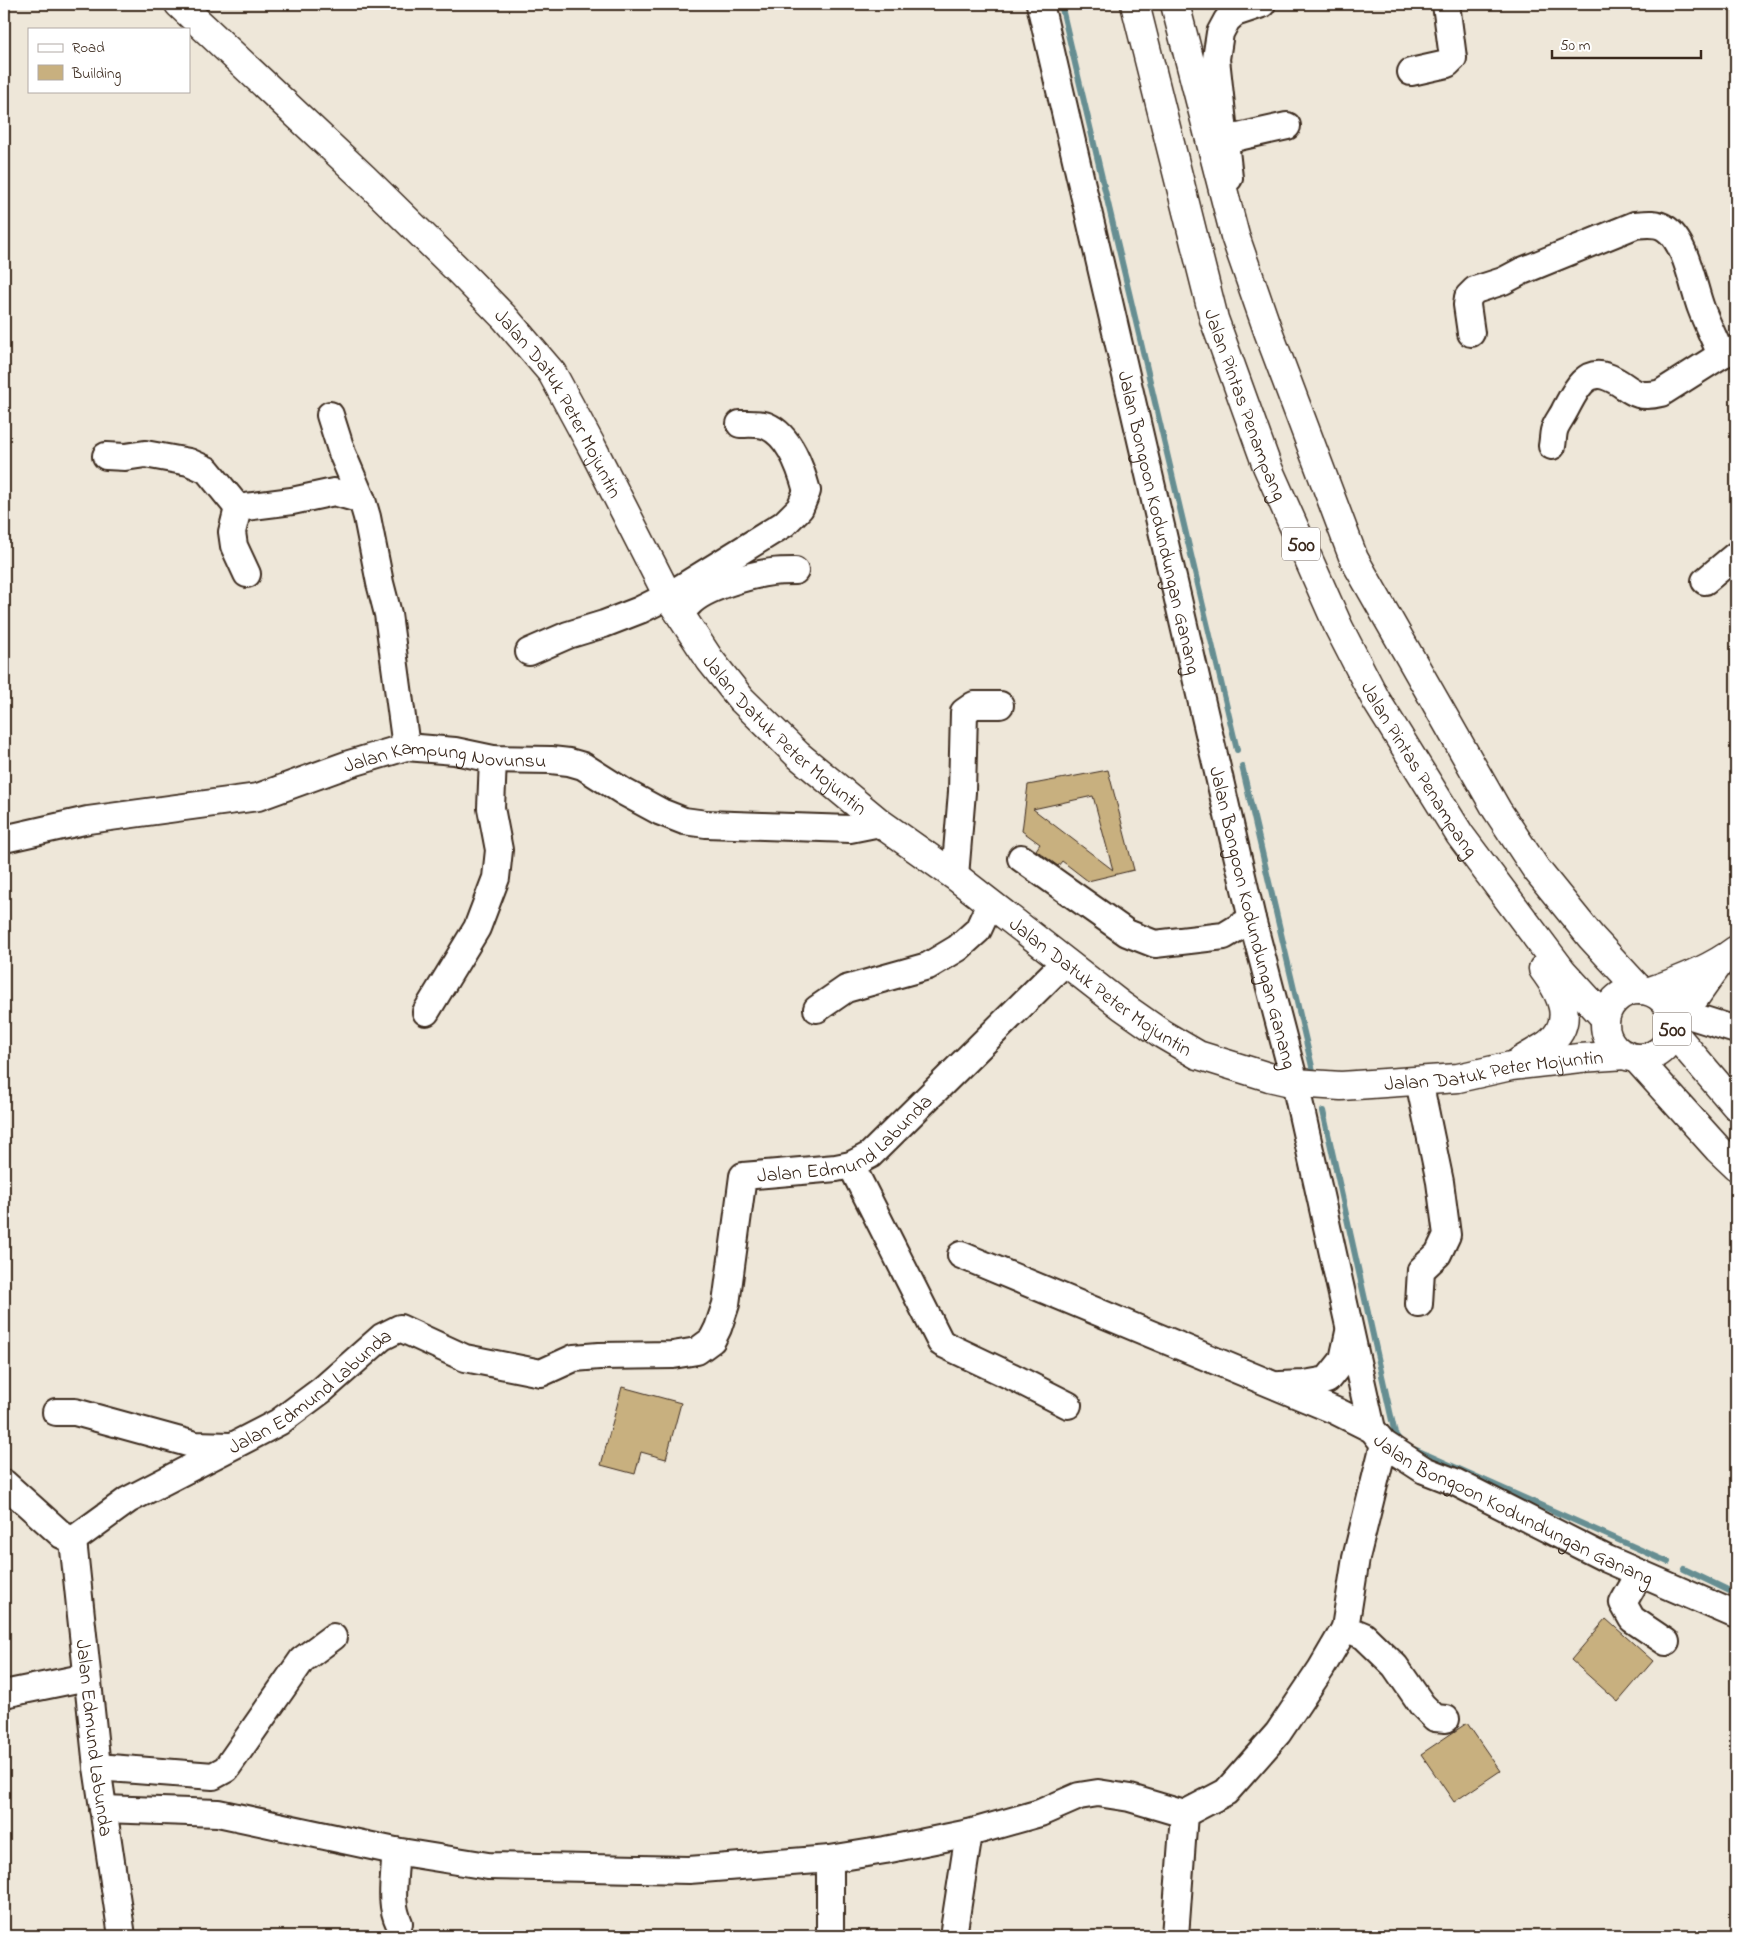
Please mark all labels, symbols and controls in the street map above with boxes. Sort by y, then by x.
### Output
legend [28,28,190,92]
scale bar [1552,28,1701,60]
text: 50 m [1560,35,1591,57]
text: Road [72,37,105,59]
text: Building [71,63,121,86]
street label: Jalan Datuk Peter Mojuntin [486,303,628,504]
street label: Jalan Pintas Penampang [1195,306,1293,506]
street label: Jalan Bongoon Kodundungan Ganang [1108,368,1207,678]
road number: 500 [1282,528,1320,560]
street label: Jalan Datuk Peter Mojuntin [694,649,873,824]
street label: Jalan Pintas Penampang [1352,677,1484,865]
street label: Jalan Kampung Novunsu [340,734,546,782]
street label: Jalan Bongoon Kodundungan Ganang [1200,764,1303,1073]
street label: Jalan Datuk Peter Mojuntin [1002,911,1197,1065]
road number: 500 [1653,1012,1691,1046]
street label: Jalan Datuk Peter Mojuntin [1383,1045,1604,1100]
street label: Jalan Edmund Labunda [756,1089,940,1192]
street label: Jalan Edmund Labunda [224,1322,397,1463]
street label: Jalan Bongoon Kodundungan Ganang [1365,1429,1657,1595]
street label: Jalan Edmund Labunda [67,1638,119,1839]

